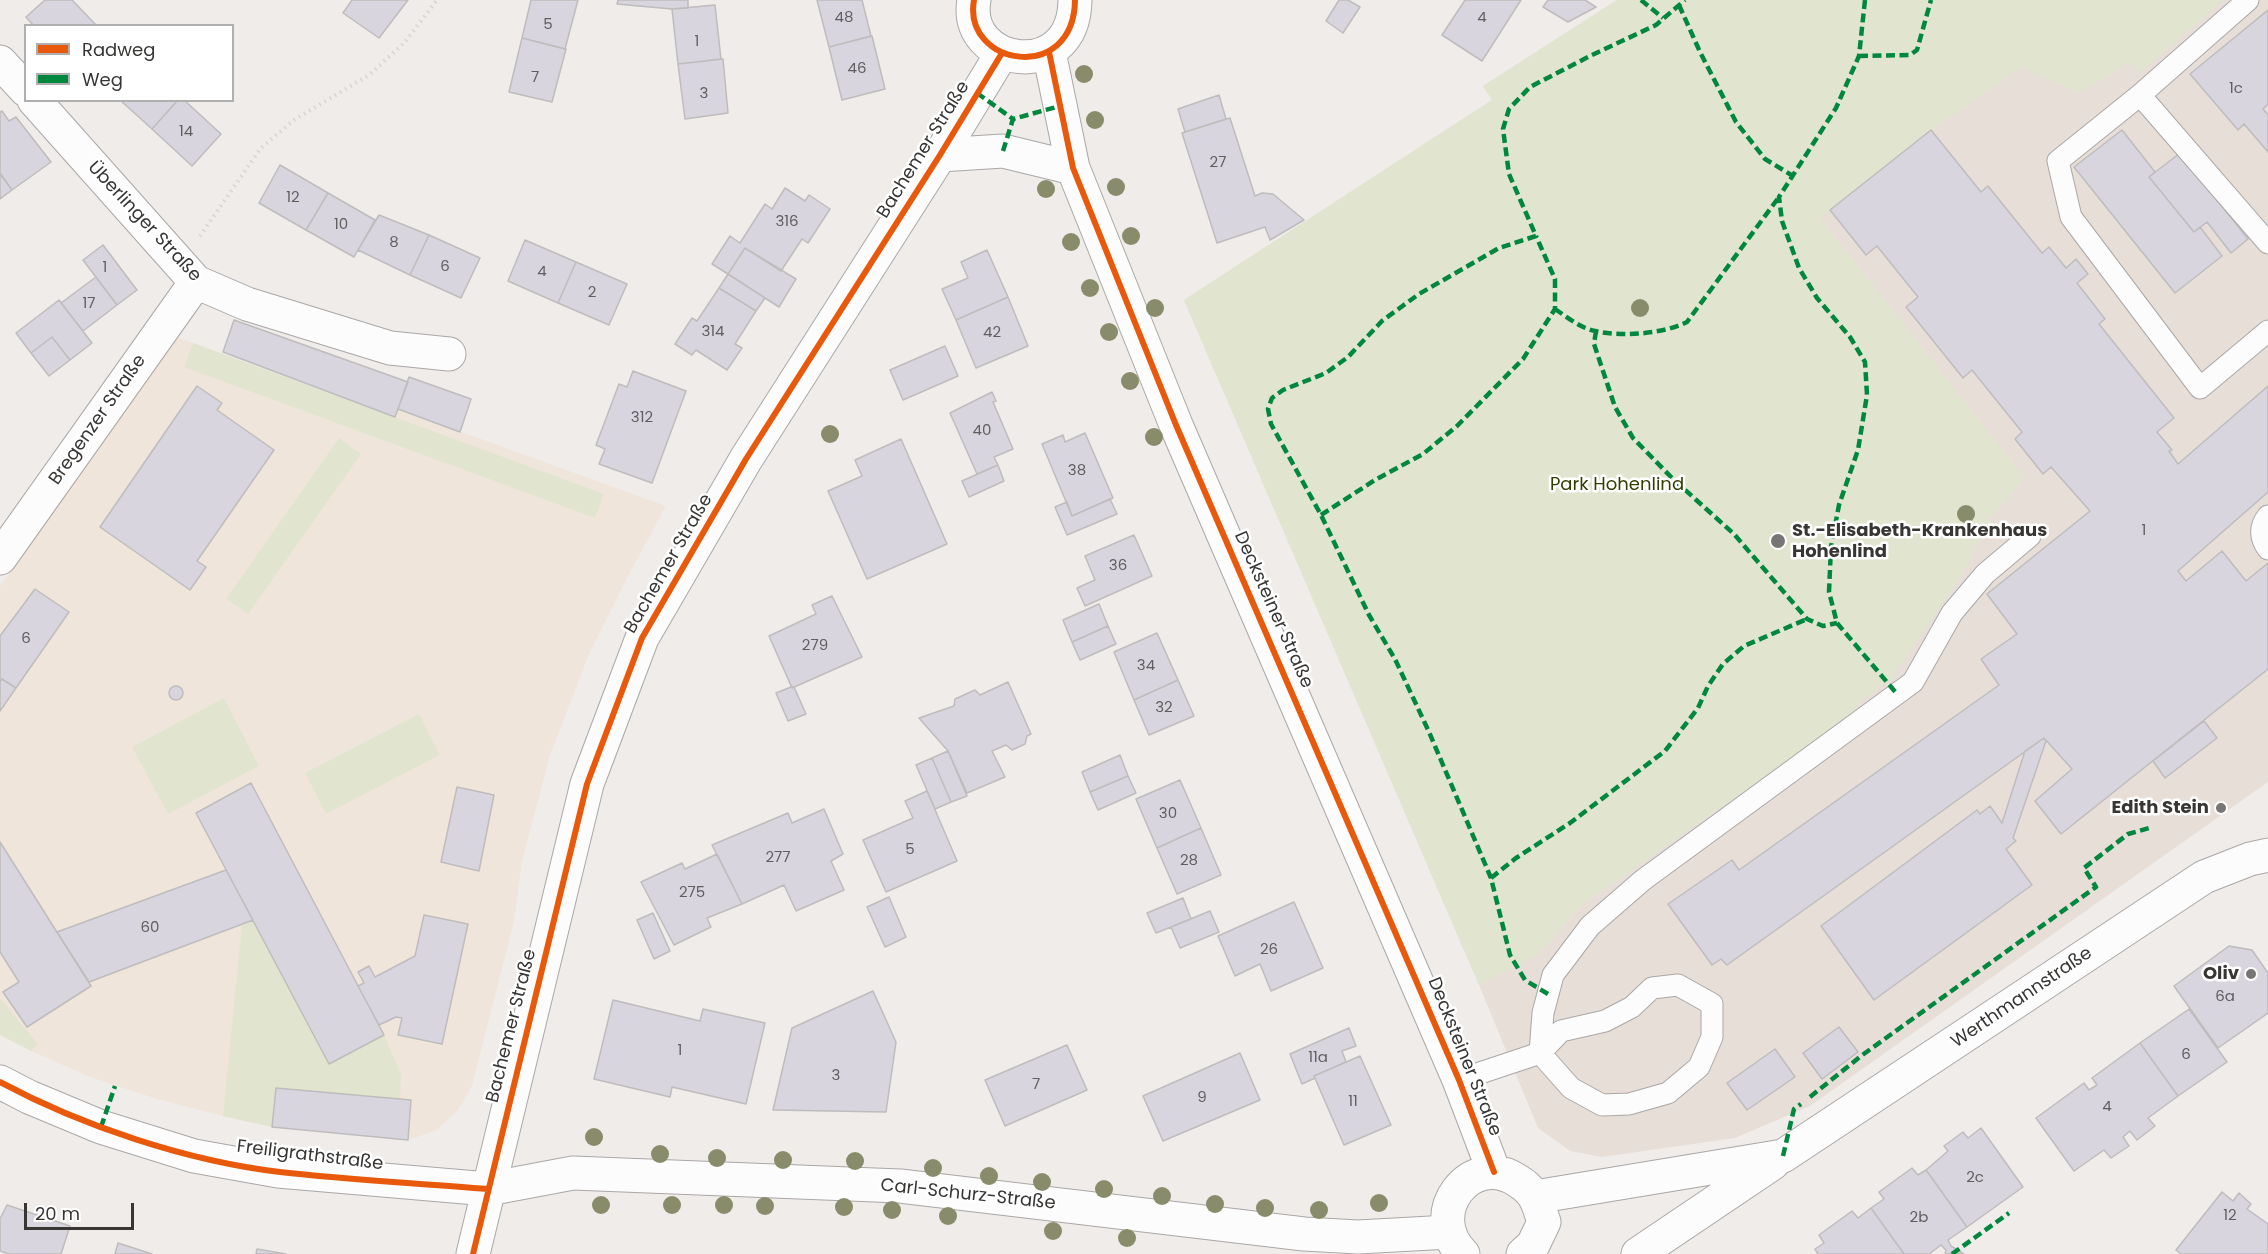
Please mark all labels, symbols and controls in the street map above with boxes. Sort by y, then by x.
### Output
house number: 48 [835,9,853,27]
house number: 4 [1477,9,1487,27]
house number: 5 [543,16,553,34]
legend [24,24,234,102]
house number: 1 [695,33,699,51]
text: Radweg [82,37,155,62]
house number: 46 [848,60,866,78]
text: Weg [82,67,123,92]
house number: 7 [531,69,539,87]
street label: Bachemer Straße [873,78,975,222]
house number: 1c [2229,80,2243,98]
house number: 3 [700,85,708,103]
house number: 14 [179,123,193,141]
house number: 27 [1210,154,1226,172]
street label: Überlinger Straße [83,157,205,287]
house number: 12 [286,189,300,207]
house number: 316 [775,213,799,231]
house number: 10 [334,216,348,234]
house number: 8 [389,234,399,252]
house number: 6 [440,258,450,276]
house number: 1 [103,259,107,277]
house number: 4 [537,263,547,281]
house number: 2 [588,284,596,302]
house number: 17 [83,295,95,313]
house number: 314 [701,323,725,341]
house number: 42 [983,324,1001,342]
street label: Bregenzer Straße [45,351,151,489]
house number: 312 [631,409,653,427]
house number: 40 [973,422,991,440]
house number: 38 [1068,462,1086,480]
park label: Park Hohenlind [1550,474,1684,496]
street label: Bachemer Straße [620,490,718,638]
place label: St.-Elisabeth-Krankenhaus Hohenlind [1792,520,2047,562]
house number: 1 [2142,522,2146,540]
street label: Decksteiner Straße [1229,528,1317,692]
marker: St.-Elisabeth-Krankenhaus Hohenlind [1769,532,1787,550]
house number: 36 [1109,557,1127,575]
house number: 6 [21,630,31,648]
house number: 279 [802,637,828,655]
house number: 34 [1137,657,1155,675]
house number: 32 [1155,699,1173,717]
place label: Edith Stein [2112,797,2209,819]
marker: Edith Stein [2214,801,2228,815]
house number: 30 [1159,805,1177,823]
house number: 5 [905,841,915,859]
house number: 277 [765,849,791,867]
house number: 28 [1180,852,1198,870]
house number: 275 [679,884,705,902]
house number: 60 [141,919,159,937]
house number: 26 [1260,941,1278,959]
street label: Werthmannstraße [1947,943,2097,1053]
street label: Bachemer Straße [482,947,542,1105]
place label: Oliv [2203,963,2239,985]
marker: Oliv [2244,967,2258,981]
street label: Decksteiner Straße [1422,974,1506,1140]
house number: 6a [2215,988,2235,1006]
house number: 1 [678,1042,682,1060]
house number: 6 [2181,1046,2191,1064]
house number: 11a [1308,1049,1328,1067]
house number: 3 [832,1067,840,1085]
house number: 7 [1032,1076,1040,1094]
house number: 9 [1197,1089,1207,1107]
house number: 11 [1348,1093,1358,1111]
house number: 4 [2102,1098,2112,1116]
street label: Freiligrathstraße [235,1136,385,1176]
house number: 2c [1966,1169,1984,1187]
street label: Carl-Schurz-Straße [879,1175,1057,1215]
scale bar [27,1191,136,1229]
text: 20 m [35,1201,80,1226]
house number: 12 [2223,1207,2237,1225]
house number: 2b [1910,1209,1928,1227]

